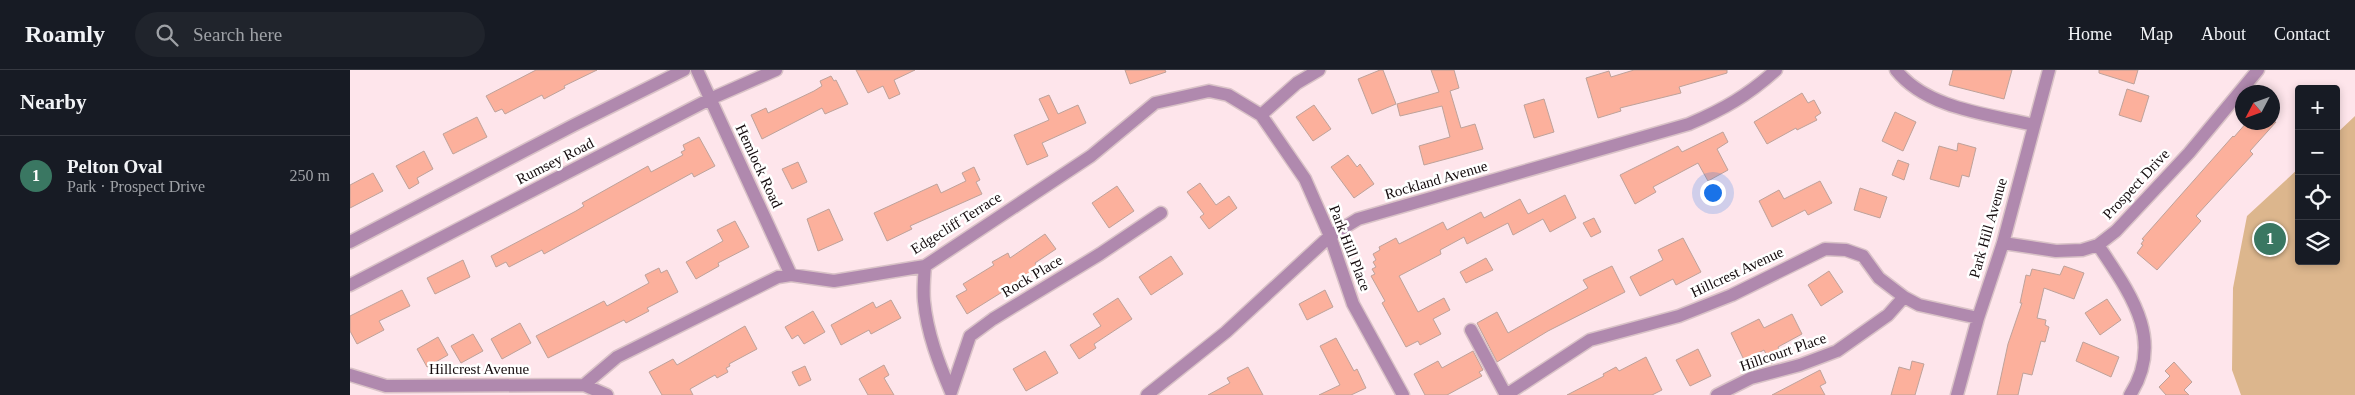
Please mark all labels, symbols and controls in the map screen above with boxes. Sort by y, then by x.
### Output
search box [135,12,485,57]
text: Roamly [25,21,105,47]
icon: search [153,21,181,49]
text: Search here [193,24,282,45]
text: Home [2068,24,2112,44]
text: Map [2140,24,2173,44]
text: About [2201,24,2246,44]
text: Contact [2274,24,2330,44]
north arrow [2235,85,2280,130]
map controls [2295,85,2340,265]
button: + [2295,85,2340,130]
text: Nearby [20,90,87,114]
street label: Hemlock Road [733,122,786,211]
button: − [2295,130,2340,175]
street label: Rumsey Road [514,134,597,187]
street label: Prospect Drive [2100,146,2173,222]
text: Pelton Oval [67,156,163,177]
street label: Rockland Avenue [1383,158,1489,202]
text: 1 [32,167,40,184]
text: 250 m [290,167,330,184]
button: locate [2295,175,2340,220]
street label: Park Hill Avenue [1966,176,2010,280]
text: Park · Prospect Drive [67,178,205,195]
your location [1700,180,1726,206]
street label: Edgecliff Terrace [908,189,1005,257]
street label: Park Hill Place [1326,203,1374,294]
pin: 1 [2254,220,2286,258]
button: layers [2295,220,2340,265]
street label: Hillcrest Avenue [1688,243,1786,300]
street label: Rock Place [999,251,1066,300]
street label: Hillcourt Place [1738,330,1829,374]
street label: Hillcrest Avenue [429,361,529,377]

